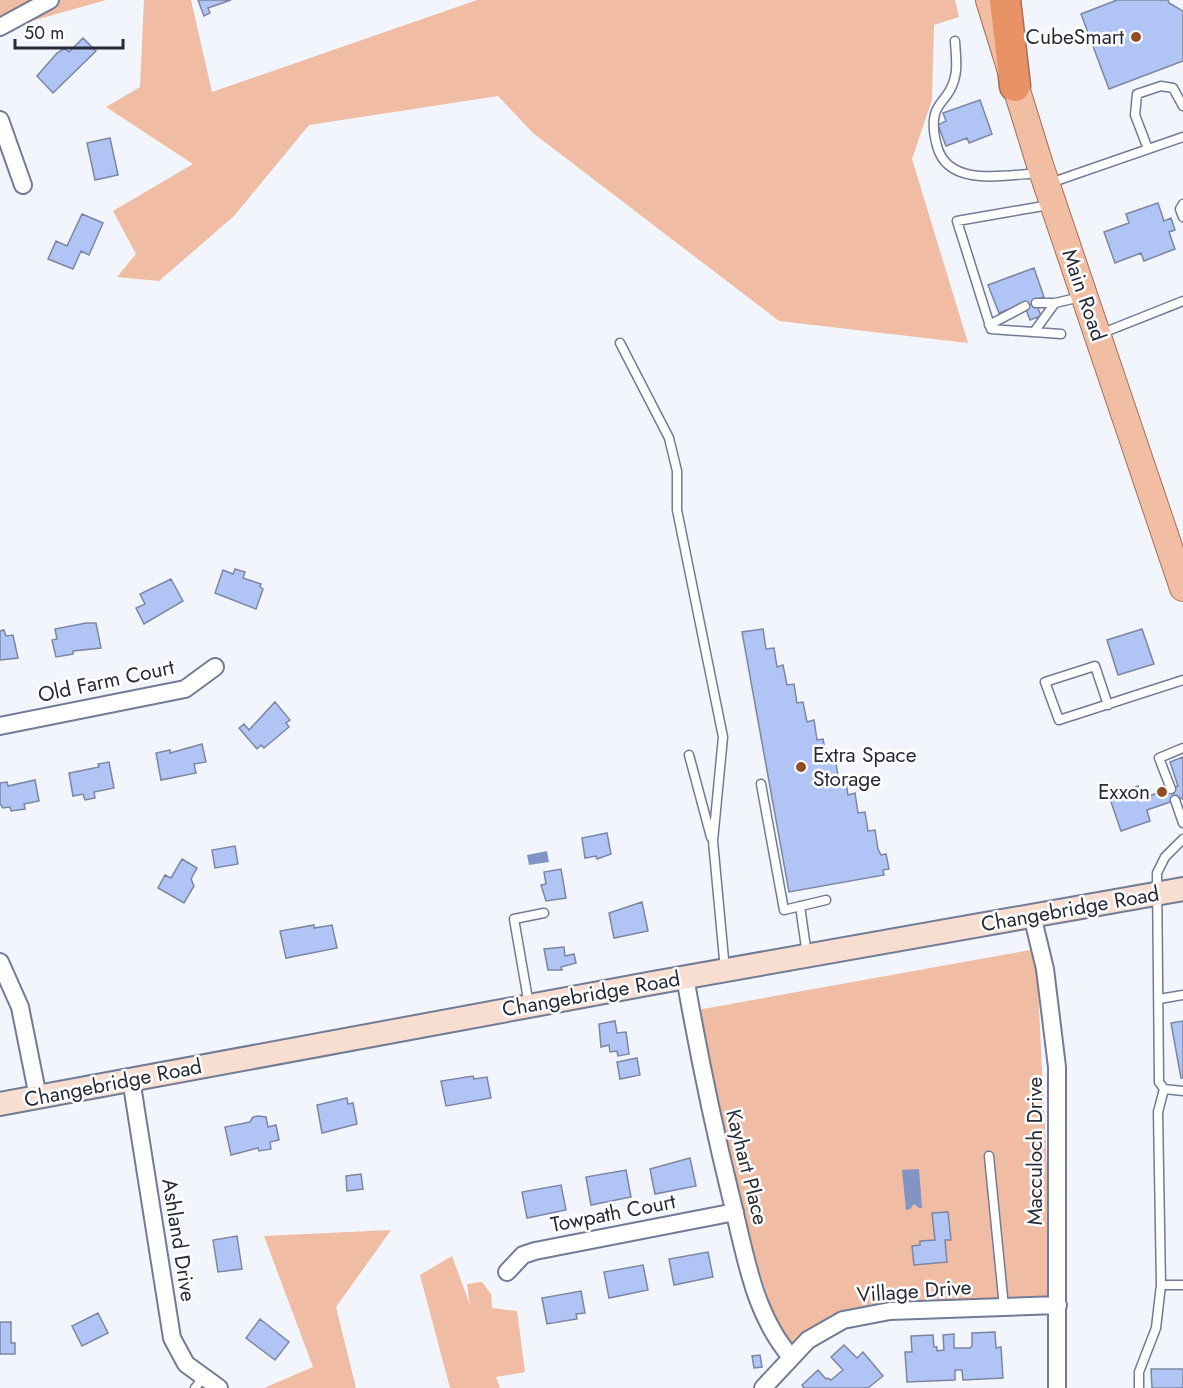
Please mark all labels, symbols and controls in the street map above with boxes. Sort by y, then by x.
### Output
scale bar [15,12,123,50]
text: 50 m [24,20,64,46]
place label: CubeSmart [1026,22,1124,52]
marker: CubeSmart [1129,30,1143,44]
street label: Main Road [1054,245,1114,345]
street label: Old Farm Court [35,652,177,710]
place label: Extra Space Storage [813,740,917,794]
marker: Extra Space Storage [794,760,808,774]
place label: Exxon [1098,777,1150,807]
marker: Exxon [1155,785,1169,799]
street label: Changebridge Road [979,879,1161,939]
street label: Changebridge Road [500,964,682,1024]
street label: Changebridge Road [22,1051,204,1115]
street label: Macculoch Drive [1020,1077,1050,1225]
street label: Kayhart Place [718,1106,776,1228]
street label: Ashland Drive [154,1176,204,1304]
street label: Towpath Court [548,1186,678,1240]
street label: Village Drive [856,1272,973,1310]

